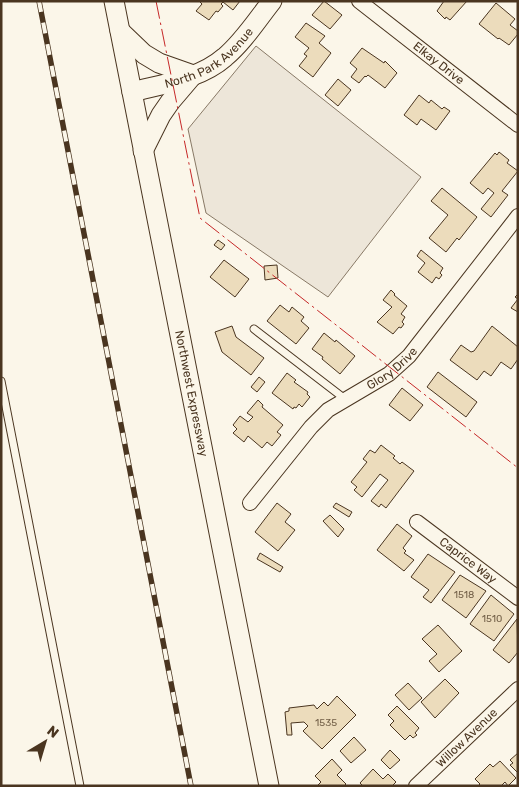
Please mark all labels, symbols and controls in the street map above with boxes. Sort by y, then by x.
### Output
street label: North Park Avenue [163,25,256,91]
street label: Elkay Drive [410,39,467,88]
street label: Northwest Expressway [172,329,211,458]
street label: Glory Drive [364,344,420,393]
street label: Caprice Way [437,534,500,587]
house number: 1518 [454,589,474,601]
house number: 1510 [482,613,502,625]
street label: Willow Avenue [433,705,500,770]
north arrow [20,717,70,767]
house number: 1535 [315,717,337,729]
text: N [43,722,62,742]

